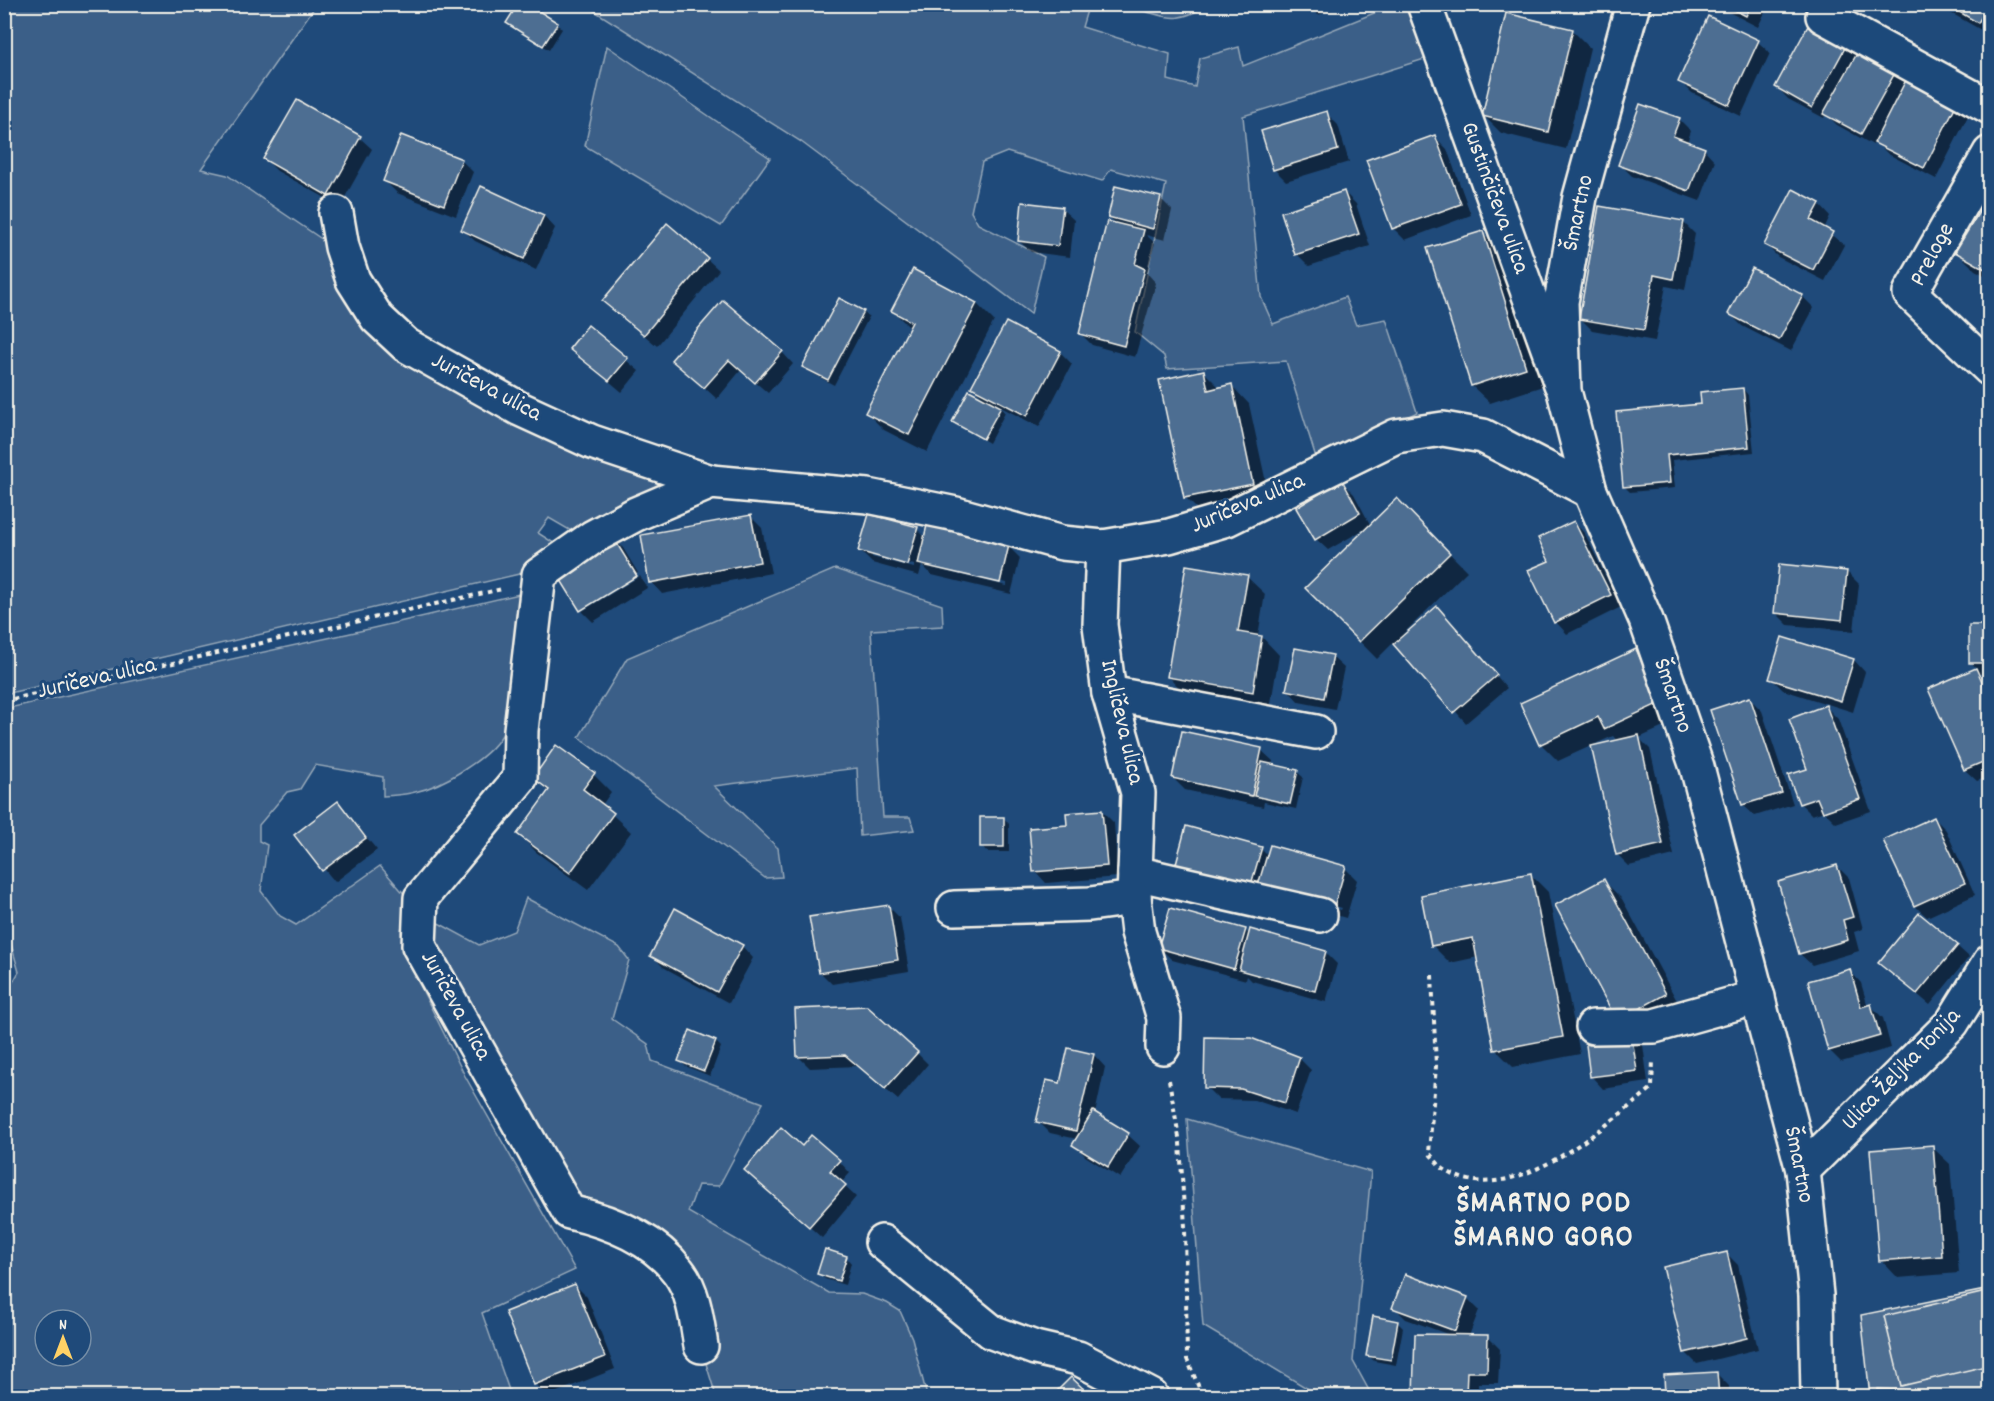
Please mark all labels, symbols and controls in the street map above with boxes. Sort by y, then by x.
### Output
street label: Gustinčičeva ulica [1451,117,1537,279]
street label: Šmartno [1554,172,1604,254]
street label: Preloge [1902,217,1964,293]
street label: Juričeva ulica [425,345,548,432]
street label: Juričeva ulica [1186,464,1311,543]
street label: Juričeva ulica [34,649,160,709]
street label: Šmartno [1643,654,1701,738]
street label: Ingličeva ulica [1090,656,1152,789]
street label: Juričeva ulica [411,945,499,1068]
street label: Ulica Željka Tonija [1835,1000,1970,1139]
street label: Šmartno [1774,1124,1822,1206]
district label: ŠMARTNO POD ŠMARNO GORO [1454,1184,1634,1261]
north arrow [33,1308,93,1368]
text: N [59,1314,67,1337]

